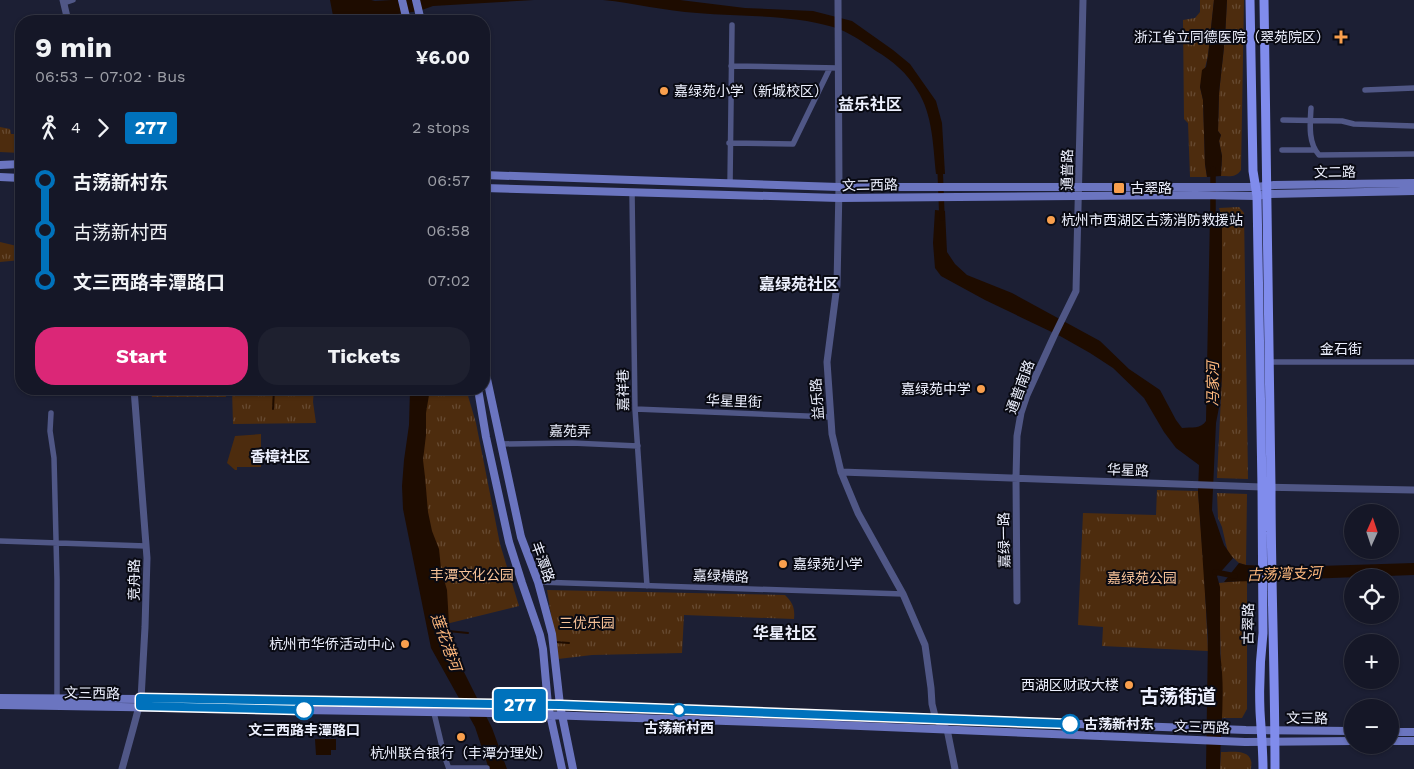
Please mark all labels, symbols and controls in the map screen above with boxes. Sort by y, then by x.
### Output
place label: 浙江省立同德医院（翠苑院区） [1134,29,1330,45]
marker: 浙江省立同德医院（翠苑院区） [1334,30,1348,44]
text: 9 min [35,31,112,64]
text: ¥6.00 [416,46,470,69]
text: 06:53 – 07:02 · Bus [35,67,186,86]
place label: 嘉绿苑小学（新城校区） [674,83,828,99]
marker: 嘉绿苑小学（新城校区） [658,85,670,97]
district label: 益乐社区 [838,95,902,114]
icon: walk [35,114,63,142]
icon: forward [89,114,117,142]
text: 277 [135,117,167,138]
text: 4 [71,118,81,137]
text: 2 stops [412,118,470,137]
street label: 通普路 [1059,149,1075,191]
street label: 文二路 [1314,164,1356,180]
text: 古荡新村东 [73,171,168,194]
text: 06:57 [427,171,470,190]
street label: 文二西路 [842,177,898,193]
place label: 古翠路 [1130,180,1172,196]
marker: 古翠路 [1112,181,1126,195]
place label: 杭州市西湖区古荡消防救援站 [1061,212,1243,228]
marker: 杭州市西湖区古荡消防救援站 [1045,214,1057,226]
text: 古荡新村西 [73,221,168,244]
text: 06:58 [426,221,470,240]
text: 文三西路丰潭路口 [73,271,225,294]
text: 07:02 [427,271,470,290]
district label: 嘉绿苑社区 [759,275,839,294]
button: Start [35,327,248,385]
button: Tickets [258,327,470,385]
street label: 金石街 [1320,341,1362,357]
street label: 通普南路 [1003,358,1037,416]
water label: 冯家河 [1204,359,1222,407]
street label: 嘉祥巷 [615,369,631,411]
street label: 益乐路 [808,377,826,421]
place label: 嘉绿苑中学 [901,381,971,397]
marker: 嘉绿苑中学 [975,383,987,395]
street label: 华星里街 [706,392,762,410]
street label: 嘉苑弄 [549,423,591,439]
district label: 香樟社区 [250,448,310,466]
street label: 华星路 [1107,461,1149,479]
north arrow [1344,504,1399,559]
map controls [1344,504,1399,754]
street label: 嘉绿一路 [996,512,1012,568]
street label: 丰潭路 [528,540,558,584]
place label: 嘉绿苑小学 [793,556,863,572]
marker: 嘉绿苑小学 [777,558,789,570]
street label: 竞舟路 [126,559,142,601]
water label: 古荡湾支河 [1246,564,1325,584]
park label: 丰潭文化公园 [430,567,514,583]
street label: 嘉绿横路 [693,567,749,585]
button: locate [1344,569,1399,624]
park label: 嘉绿苑公园 [1107,570,1177,586]
street label: 古翠路 [1240,603,1256,645]
water label: 莲花港河 [427,611,466,676]
park label: 三优乐园 [559,615,615,631]
district label: 华星社区 [753,624,817,643]
button: + [1344,634,1399,689]
place label: 杭州市华侨活动中心 [269,636,395,652]
marker: 杭州市华侨活动中心 [399,638,411,650]
place label: 西湖区财政大楼 [1021,677,1119,693]
marker: 西湖区财政大楼 [1123,679,1135,691]
street label: 文三西路 [64,685,120,701]
district label: 古荡街道 [1140,685,1216,708]
line badge: 277 [491,689,549,721]
text: 277 [504,694,536,715]
button: − [1344,699,1399,754]
marker: 文三西路丰潭路口 [294,700,314,720]
marker: 古荡新村西 [672,703,686,717]
street label: 文三路 [1286,710,1328,726]
marker: 古荡新村东 [1060,714,1080,734]
place label: 古荡新村东 [1084,716,1154,732]
street label: 文三西路 [1174,718,1230,736]
place label: 古荡新村西 [644,720,714,736]
place label: 文三西路丰潭路口 [248,722,360,738]
marker: 杭州联合银行（丰潭分理处） [455,731,467,743]
place label: 杭州联合银行（丰潭分理处） [370,745,552,761]

